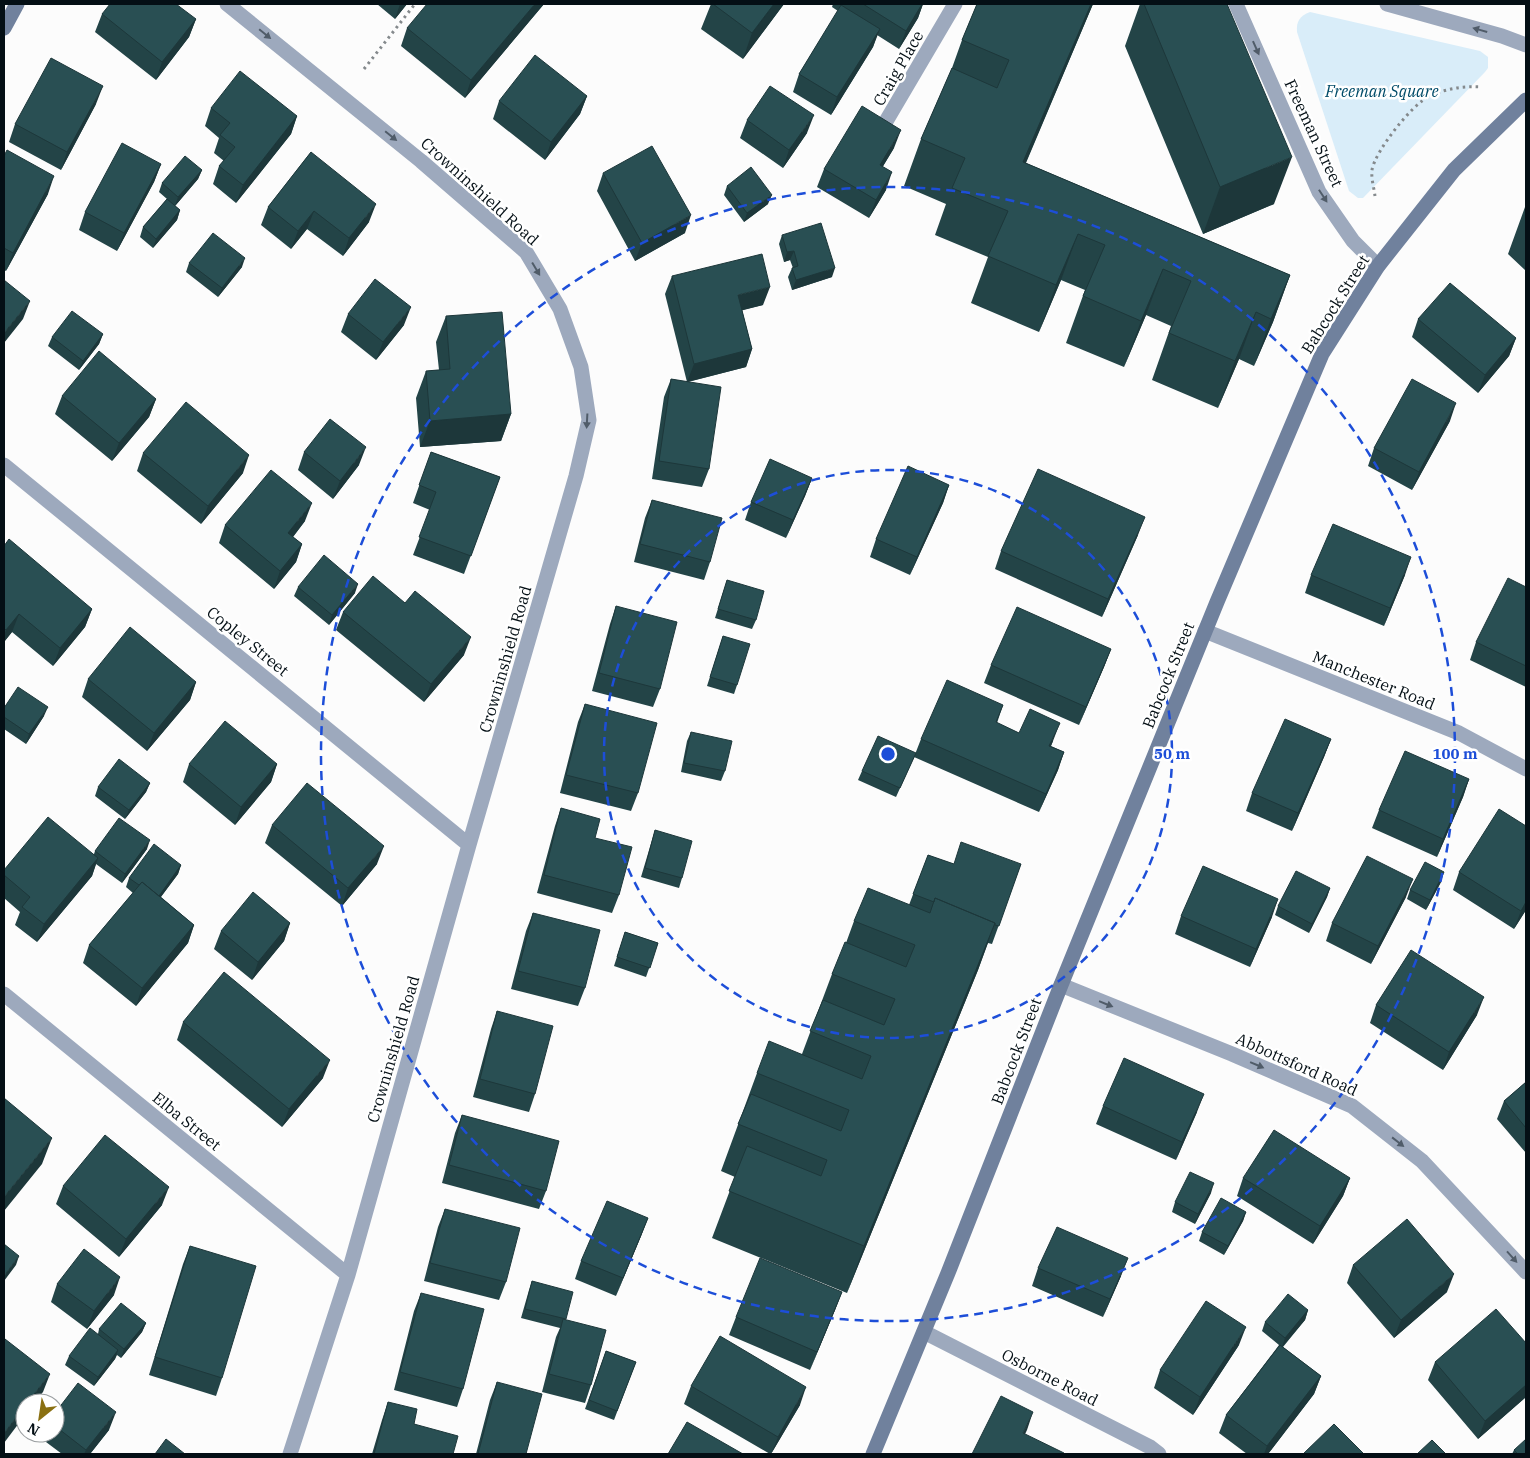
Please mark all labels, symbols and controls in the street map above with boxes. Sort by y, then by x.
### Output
one-way arrow [1472,26,1487,34]
street label: Craig Place [868,27,928,109]
one-way arrow [258,29,271,40]
one-way arrow [1252,41,1260,55]
street label: Freeman Street [1280,76,1348,190]
park label: Freeman Square [1324,81,1439,101]
one-way arrow [385,131,398,142]
street label: Crowninshield Road [417,133,543,249]
one-way arrow [1318,190,1327,203]
street label: Babcock Street [1297,251,1373,357]
one-way arrow [532,263,541,276]
one-way arrow [583,413,591,429]
street label: Crowninshield Road [474,583,536,735]
street label: Copley Street [203,602,293,680]
street label: Babcock Street [1138,619,1198,731]
street label: Manchester Road [1310,646,1439,714]
text: 50 m [1154,744,1190,763]
text: 100 m [1432,744,1478,763]
centre of rings [879,745,897,763]
street label: Crowninshield Road [362,973,424,1125]
street label: Babcock Street [986,995,1046,1107]
one-way arrow [1099,1000,1113,1008]
street label: Abbottsford Road [1233,1028,1361,1100]
one-way arrow [1250,1061,1264,1069]
street label: Elba Street [149,1087,225,1155]
one-way arrow [1391,1137,1405,1147]
one-way arrow [1507,1251,1518,1264]
street label: Osborne Road [998,1344,1102,1410]
north arrow [15,1393,65,1443]
text: N [24,1419,43,1440]

